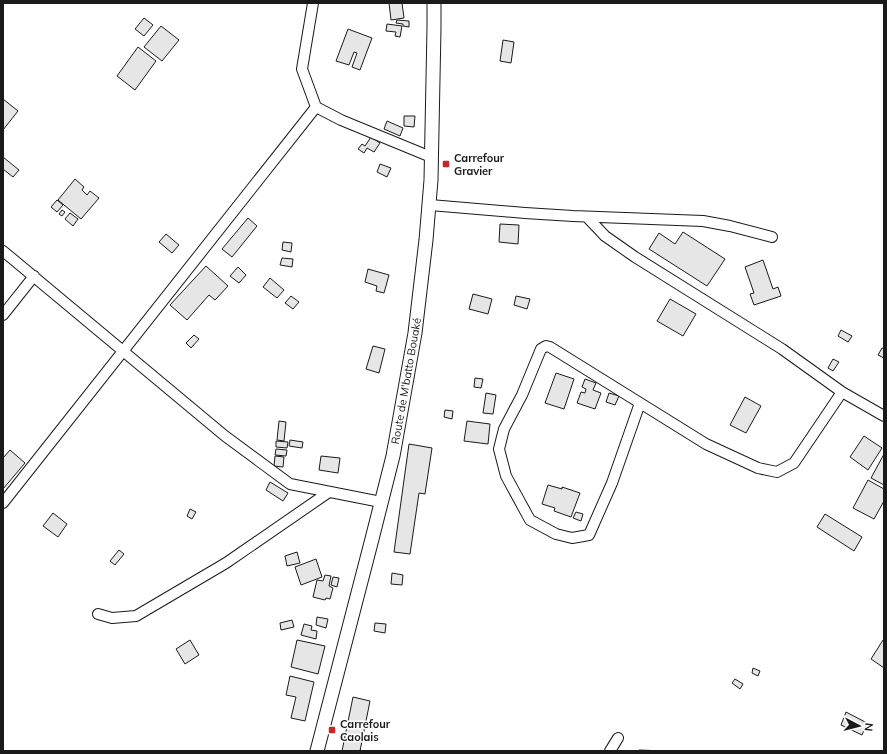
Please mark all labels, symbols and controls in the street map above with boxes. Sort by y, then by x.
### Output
place label: Carrefour Gravier [454,151,505,178]
marker: Carrefour Gravier [441,159,451,169]
street label: Route de M'batto Bouaké [388,317,424,445]
north arrow [839,706,879,746]
place label: Carrefour Caolais [340,717,391,744]
text: N [861,722,876,732]
marker: Carrefour Caolais [327,725,337,735]

